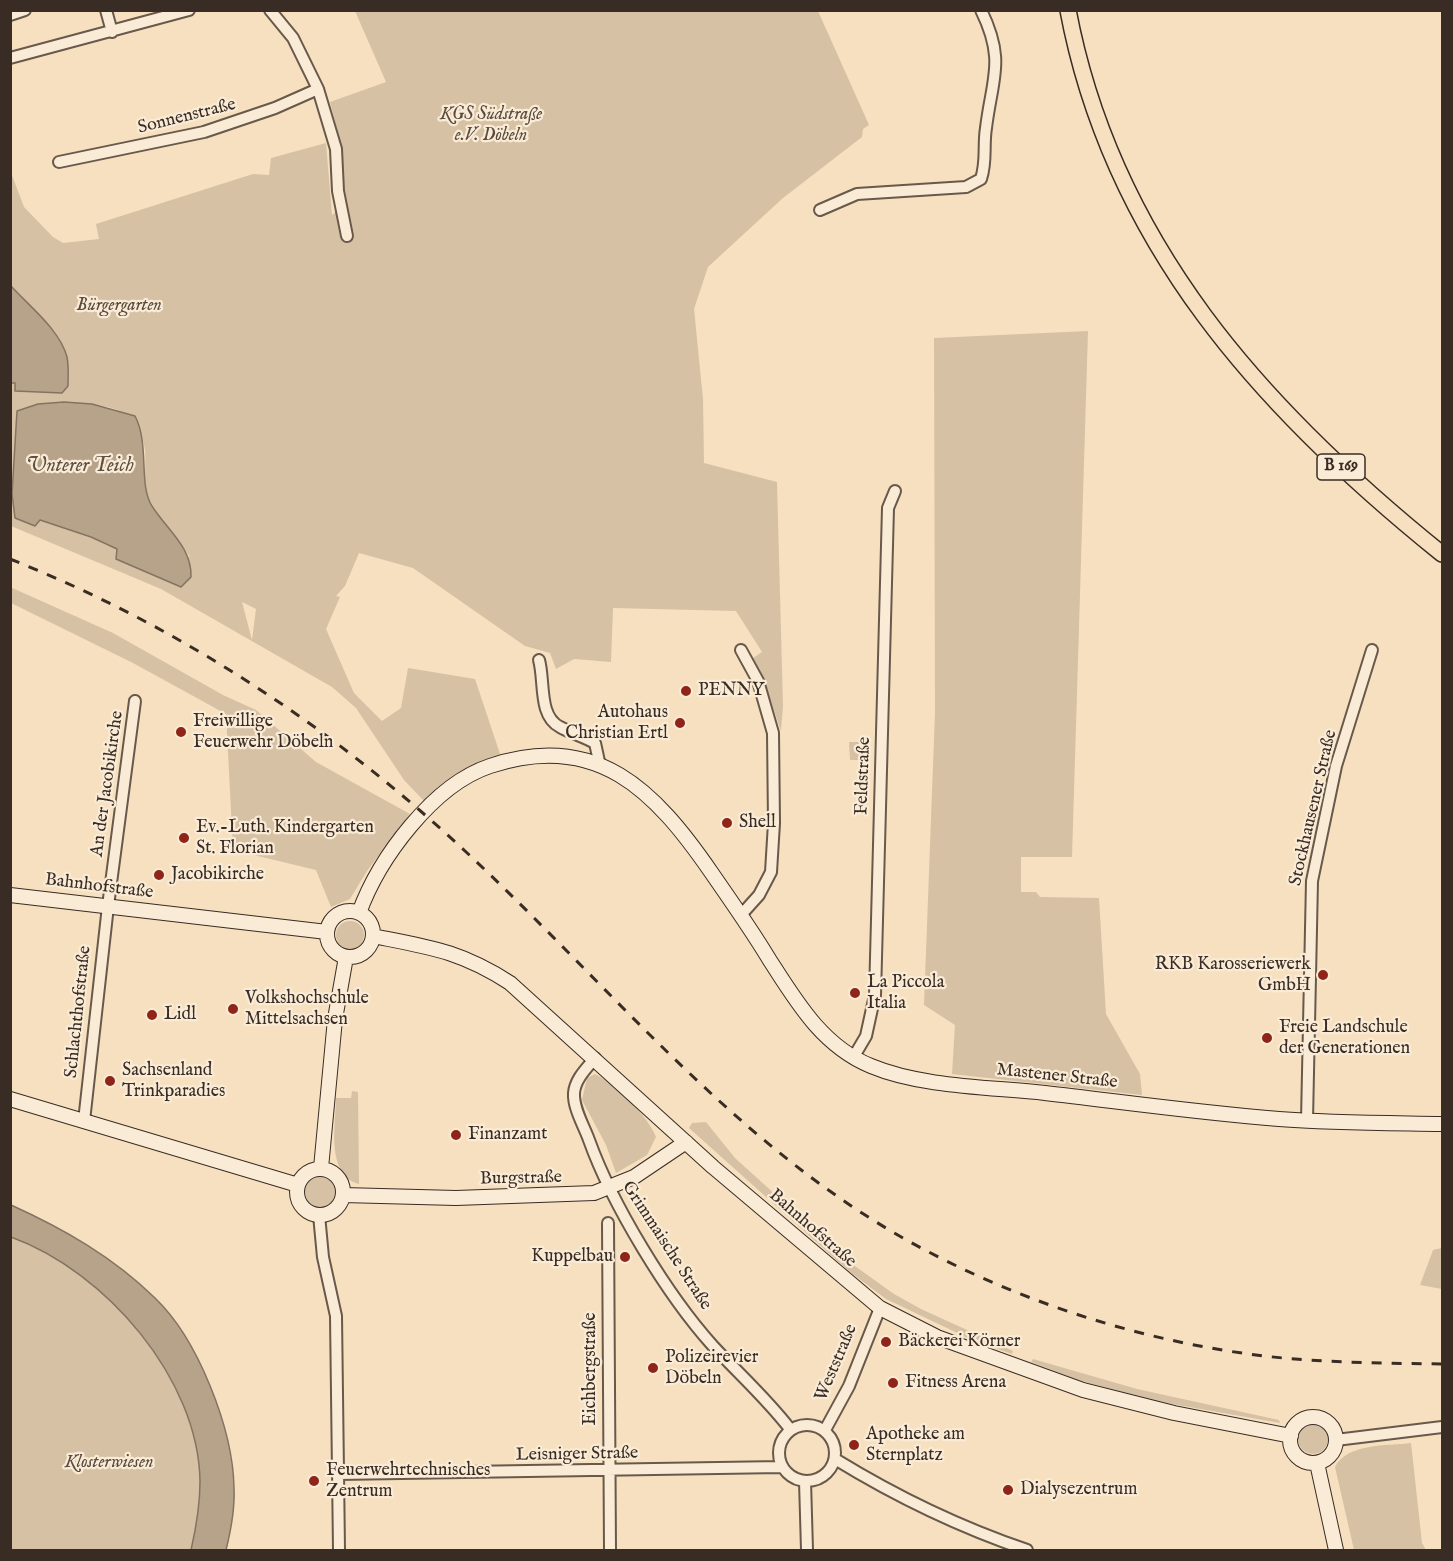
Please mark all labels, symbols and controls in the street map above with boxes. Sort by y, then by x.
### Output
street label: Sonnenstraße [136,94,238,140]
park label: KGS Südstraße e.V. Döbeln [440,104,542,146]
park label: Bürgergarten [76,295,162,317]
road number: B 169 [1317,454,1365,480]
water label: Unterer Teich [26,455,134,479]
place label: PENNY [698,680,764,702]
marker: PENNY [679,684,693,698]
place label: Autohaus Christian Ertl [565,702,668,744]
street label: An der Jacobikirche [87,710,129,858]
place label: Freiwillige Feuerwehr Döbeln [193,711,333,754]
marker: Autohaus Christian Ertl [673,716,687,730]
marker: Freiwillige Feuerwehr Döbeln [174,725,188,739]
street label: Stockhausener Straße [1286,728,1342,888]
street label: Feldstraße [852,736,876,816]
place label: Shell [739,812,776,834]
marker: Shell [720,816,734,830]
place label: Ev.-Luth. Kindergarten St. Florian [196,817,374,860]
marker: Ev.-Luth. Kindergarten St. Florian [177,831,191,845]
place label: Jacobikirche [171,864,264,886]
marker: Jacobikirche [152,868,166,882]
street label: Bahnhofstraße [44,870,154,904]
street label: Schlachthofstraße [61,945,97,1079]
place label: RKB Karosseriewerk GmbH [1155,954,1311,996]
marker: RKB Karosseriewerk GmbH [1316,968,1330,982]
place label: La Piccola Italia [867,972,944,1014]
marker: La Piccola Italia [848,986,862,1000]
place label: Volkshochschule Mittelsachsen [245,988,369,1030]
marker: Volkshochschule Mittelsachsen [226,1002,240,1016]
place label: Lidl [164,1004,196,1026]
marker: Lidl [145,1008,159,1022]
place label: Freie Landschule der Generationen [1279,1017,1410,1060]
marker: Freie Landschule der Generationen [1260,1031,1274,1045]
place label: Sachsenland Trinkparadies [122,1060,225,1102]
street label: Mastener Straße [996,1060,1118,1094]
marker: Sachsenland Trinkparadies [103,1074,117,1088]
place label: Finanzamt [468,1124,547,1146]
marker: Finanzamt [449,1128,463,1142]
street label: Burgstraße [480,1167,562,1191]
street label: Grimmaische Straße [616,1178,716,1314]
street label: Bahnhofstraße [764,1185,860,1273]
place label: Kuppelbau [531,1246,613,1268]
marker: Kuppelbau [618,1250,632,1264]
street label: Eichbergstraße [580,1312,602,1426]
street label: Weststraße [811,1321,863,1405]
place label: Bäckerei Körner [898,1331,1020,1353]
marker: Bäckerei Körner [879,1335,893,1349]
place label: Polizeirevier Döbeln [665,1347,758,1390]
marker: Polizeirevier Döbeln [646,1361,660,1375]
place label: Fitness Arena [905,1372,1006,1394]
marker: Fitness Arena [886,1376,900,1390]
place label: Apotheke am Sternplatz [866,1424,965,1466]
marker: Apotheke am Sternplatz [847,1438,861,1452]
street label: Leisniger Straße [515,1443,639,1467]
park label: Klosterwiesen [65,1452,153,1474]
place label: Feuerwehrtechnisches Zentrum [326,1460,490,1502]
marker: Feuerwehrtechnisches Zentrum [307,1474,321,1488]
place label: Dialysezentrum [1020,1479,1137,1501]
marker: Dialysezentrum [1001,1483,1015,1497]

